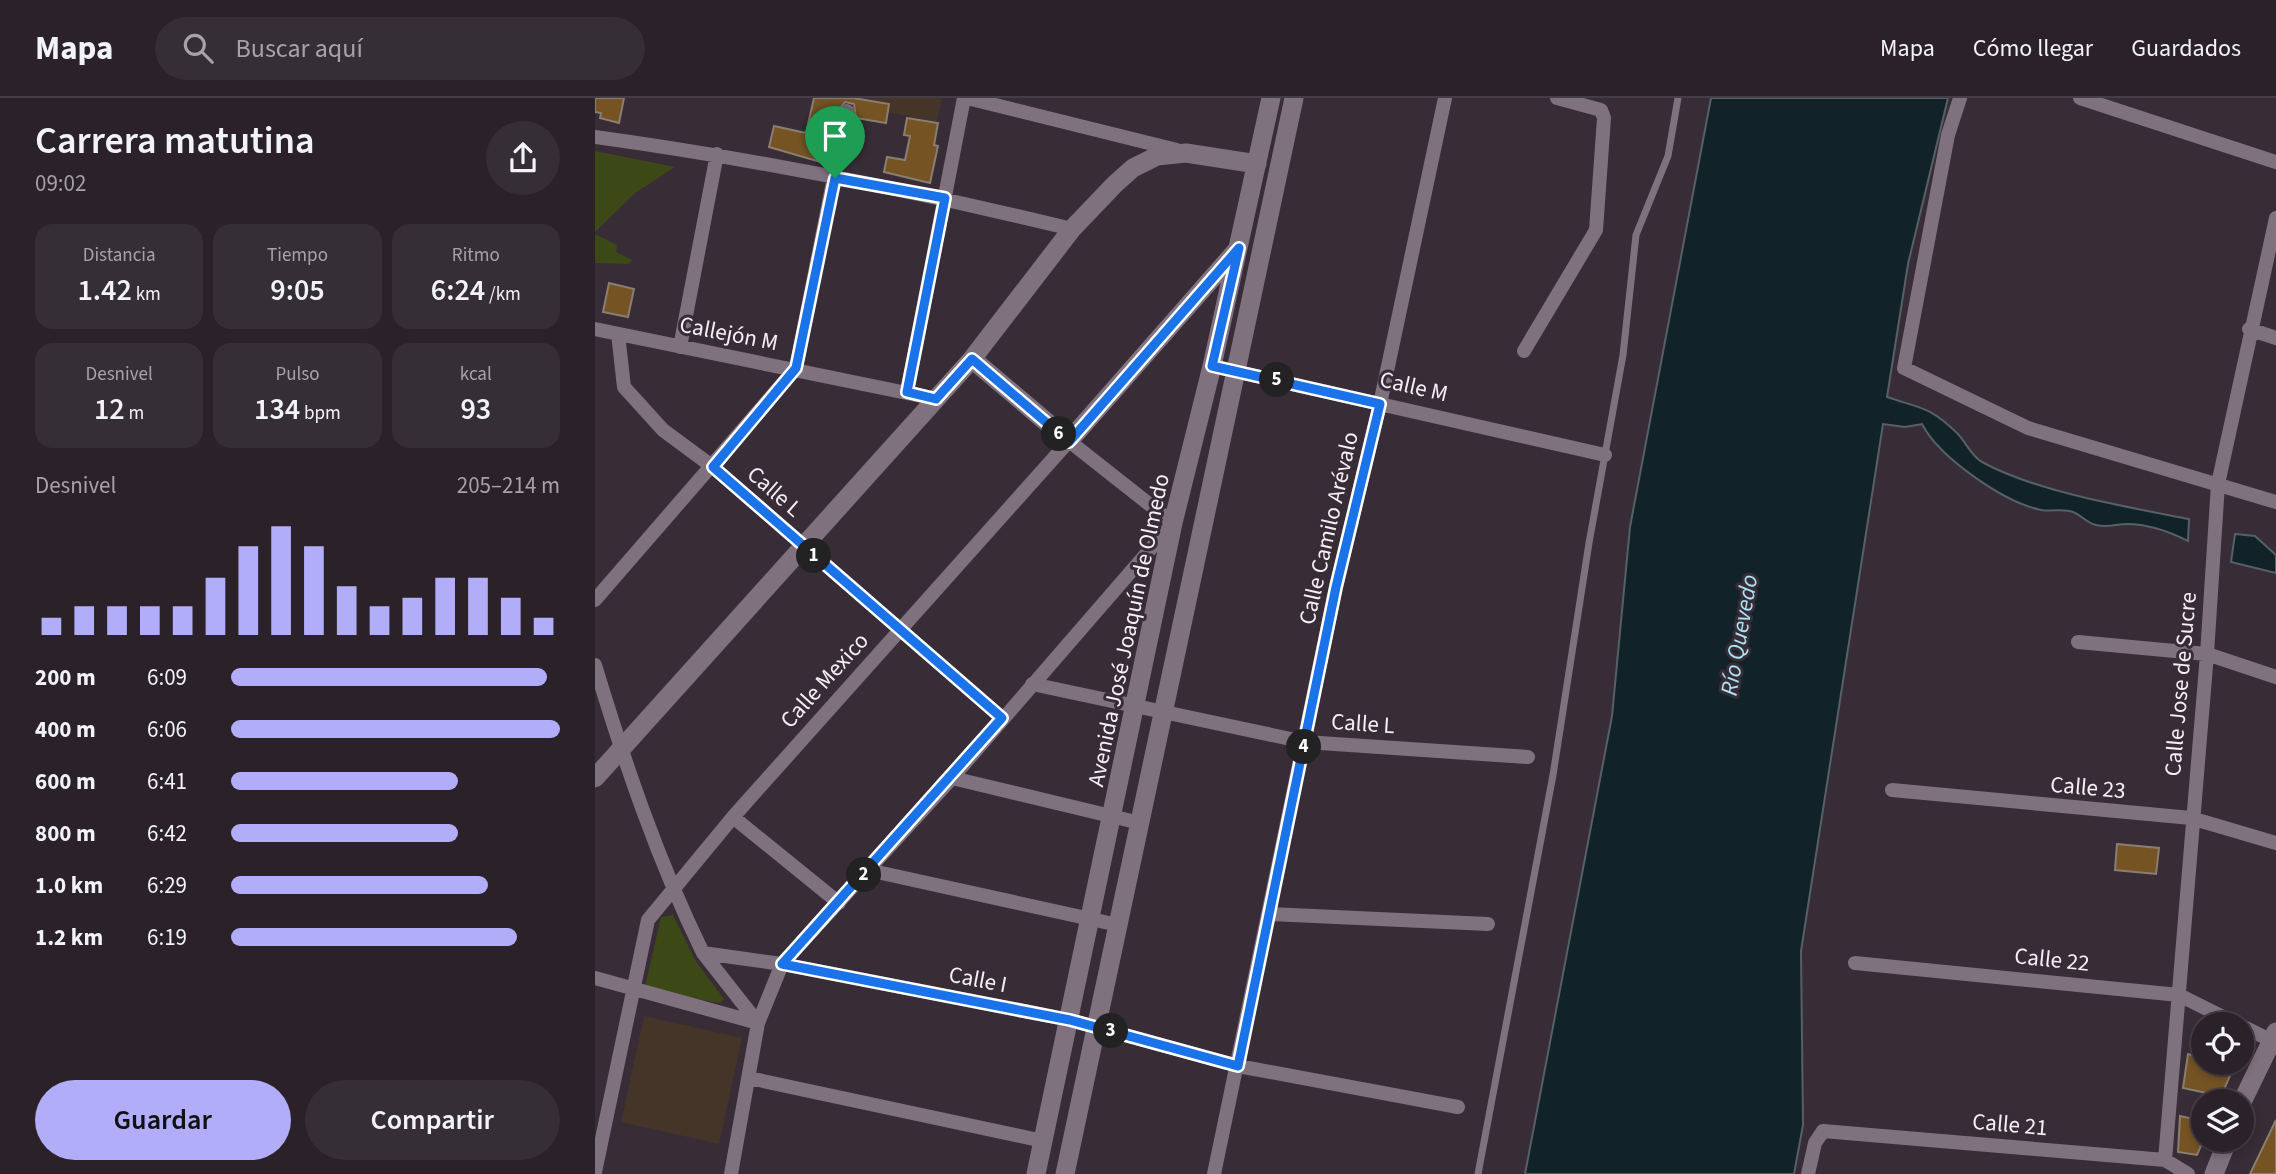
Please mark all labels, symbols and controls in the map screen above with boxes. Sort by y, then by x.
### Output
search box [155,17,645,80]
text: Mapa [35,25,113,72]
icon: search [179,29,217,67]
text: Buscar aquí [235,30,363,67]
text: Mapa [1880,31,1935,66]
text: Cómo llegar [1973,31,2093,66]
text: Guardados [2131,31,2241,66]
pin [805,106,865,178]
text: Carrera matutina [35,114,315,168]
icon: arrive [816,117,854,155]
button: share [486,121,560,195]
text: 09:02 [35,167,86,200]
text: Distancia [83,242,156,269]
text: Tiempo [267,242,328,269]
text: Ritmo [452,242,500,269]
text: 1.42 [77,269,132,312]
text: 9:05 [270,269,325,312]
text: 6:24 [431,269,485,312]
text: km [132,281,161,308]
text: /km [485,281,521,308]
street label: Callejón M [677,308,781,359]
text: Desnivel [86,361,153,388]
text: Pulso [275,361,320,388]
text: kcal [460,361,492,388]
pin: 5 [1259,362,1295,398]
street label: Calle M [1376,363,1451,410]
text: 5 [1271,366,1282,393]
text: 12 [94,388,125,431]
text: 134 [254,388,300,431]
text: 93 [460,388,491,431]
text: m [125,400,144,427]
text: bpm [300,400,341,427]
pin: 6 [1042,416,1077,452]
text: 6 [1053,420,1064,447]
street label: Calle Camilo Arévalo [1290,429,1367,628]
street label: Calle L [740,458,810,525]
text: Desnivel [35,469,116,502]
text: 205–214 m [457,469,560,502]
street label: Avenida José Joaquín de Olmedo [1079,471,1178,790]
pin: 1 [797,538,831,574]
text: 1 [808,542,819,569]
water label: Río Quevedo [1712,572,1767,698]
street label: Calle Jose de Sucre [2156,591,2205,778]
street label: Calle Mexico [772,625,876,736]
text: 200 m [35,661,96,694]
text: 6:09 [147,661,187,694]
street label: Calle L [1330,705,1396,742]
text: 400 m [35,713,96,746]
text: 6:06 [147,713,187,746]
pin: 4 [1287,730,1321,764]
text: 4 [1298,733,1309,760]
text: 600 m [35,765,96,798]
text: 6:41 [147,765,187,798]
street label: Calle 23 [2049,768,2127,807]
text: 800 m [35,817,96,850]
text: 6:42 [147,817,187,850]
pin: 2 [847,858,881,892]
text: 2 [858,861,869,888]
text: 1.0 km [35,869,103,902]
text: 6:29 [147,869,187,902]
text: 1.2 km [35,921,103,954]
text: 6:19 [147,921,187,954]
street label: Calle 22 [2013,939,2091,980]
street label: Calle I [946,958,1010,1001]
map controls [2191,1012,2254,1152]
button: locate [2191,1012,2254,1075]
pin: 3 [1093,1014,1129,1048]
text: 3 [1105,1017,1116,1044]
button: Guardar [35,1080,291,1160]
button: Compartir [305,1080,560,1160]
button: layers [2191,1089,2254,1152]
street label: Calle 21 [1971,1105,2049,1144]

